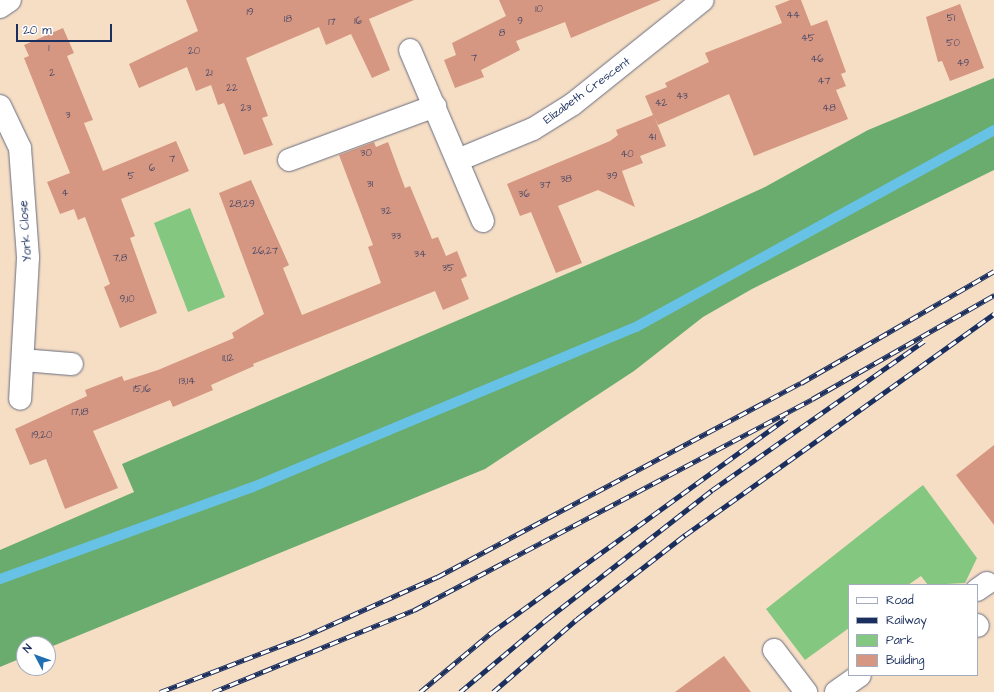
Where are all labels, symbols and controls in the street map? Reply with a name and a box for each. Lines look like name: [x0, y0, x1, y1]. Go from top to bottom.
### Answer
house number: 10: [535, 4, 543, 16]
house number: 19: [247, 7, 253, 19]
house number: 44: [786, 10, 800, 22]
house number: 51: [947, 13, 955, 25]
house number: 18: [284, 14, 292, 26]
scale bar: [18, 16, 114, 42]
house number: 16: [354, 16, 362, 28]
house number: 9: [517, 16, 523, 28]
house number: 17: [328, 17, 336, 29]
text: 20 m: [23, 22, 52, 39]
house number: 8: [499, 28, 505, 40]
house number: 45: [801, 33, 815, 45]
house number: 50: [946, 38, 960, 50]
house number: 1: [48, 43, 50, 55]
house number: 20: [188, 46, 200, 58]
house number: 7: [471, 53, 477, 65]
house number: 46: [810, 54, 824, 66]
street label: Elizabeth Crescent: [541, 55, 633, 127]
house number: 49: [957, 58, 969, 70]
house number: 2: [49, 68, 55, 80]
house number: 21: [205, 68, 213, 80]
house number: 47: [818, 76, 830, 88]
house number: 22: [226, 83, 238, 95]
house number: 43: [676, 91, 688, 103]
house number: 42: [655, 98, 667, 110]
house number: 23: [241, 103, 251, 115]
house number: 48: [822, 103, 836, 115]
house number: 3: [65, 110, 71, 122]
house number: 41: [648, 132, 656, 144]
house number: 30: [360, 148, 372, 160]
house number: 40: [620, 149, 634, 161]
house number: 7: [169, 154, 175, 166]
house number: 6: [149, 163, 155, 175]
house number: 5: [127, 171, 135, 183]
house number: 39: [607, 171, 617, 183]
house number: 38: [560, 174, 572, 186]
house number: 31: [367, 179, 373, 191]
house number: 37: [539, 180, 551, 192]
house number: 4: [62, 188, 68, 200]
house number: 36: [518, 189, 530, 201]
house number: 28,29: [229, 199, 255, 211]
street label: York Close: [17, 200, 35, 262]
house number: 32: [381, 206, 391, 218]
house number: 33: [391, 231, 401, 243]
house number: 26,27: [252, 246, 278, 258]
house number: 34: [414, 249, 426, 261]
house number: 7,8: [113, 253, 127, 265]
house number: 35: [442, 263, 454, 275]
house number: 9,10: [119, 294, 135, 306]
house number: 11,12: [222, 353, 234, 365]
house number: 13,14: [179, 376, 195, 388]
house number: 15,16: [133, 384, 151, 396]
house number: 17,18: [72, 407, 88, 419]
house number: 19,20: [32, 430, 52, 442]
legend: [848, 584, 978, 676]
text: Road: [886, 592, 914, 609]
text: Railway: [886, 612, 927, 629]
text: Park: [886, 632, 914, 649]
north arrow: [16, 636, 56, 676]
text: N: [19, 641, 35, 656]
text: Building: [886, 652, 924, 669]

